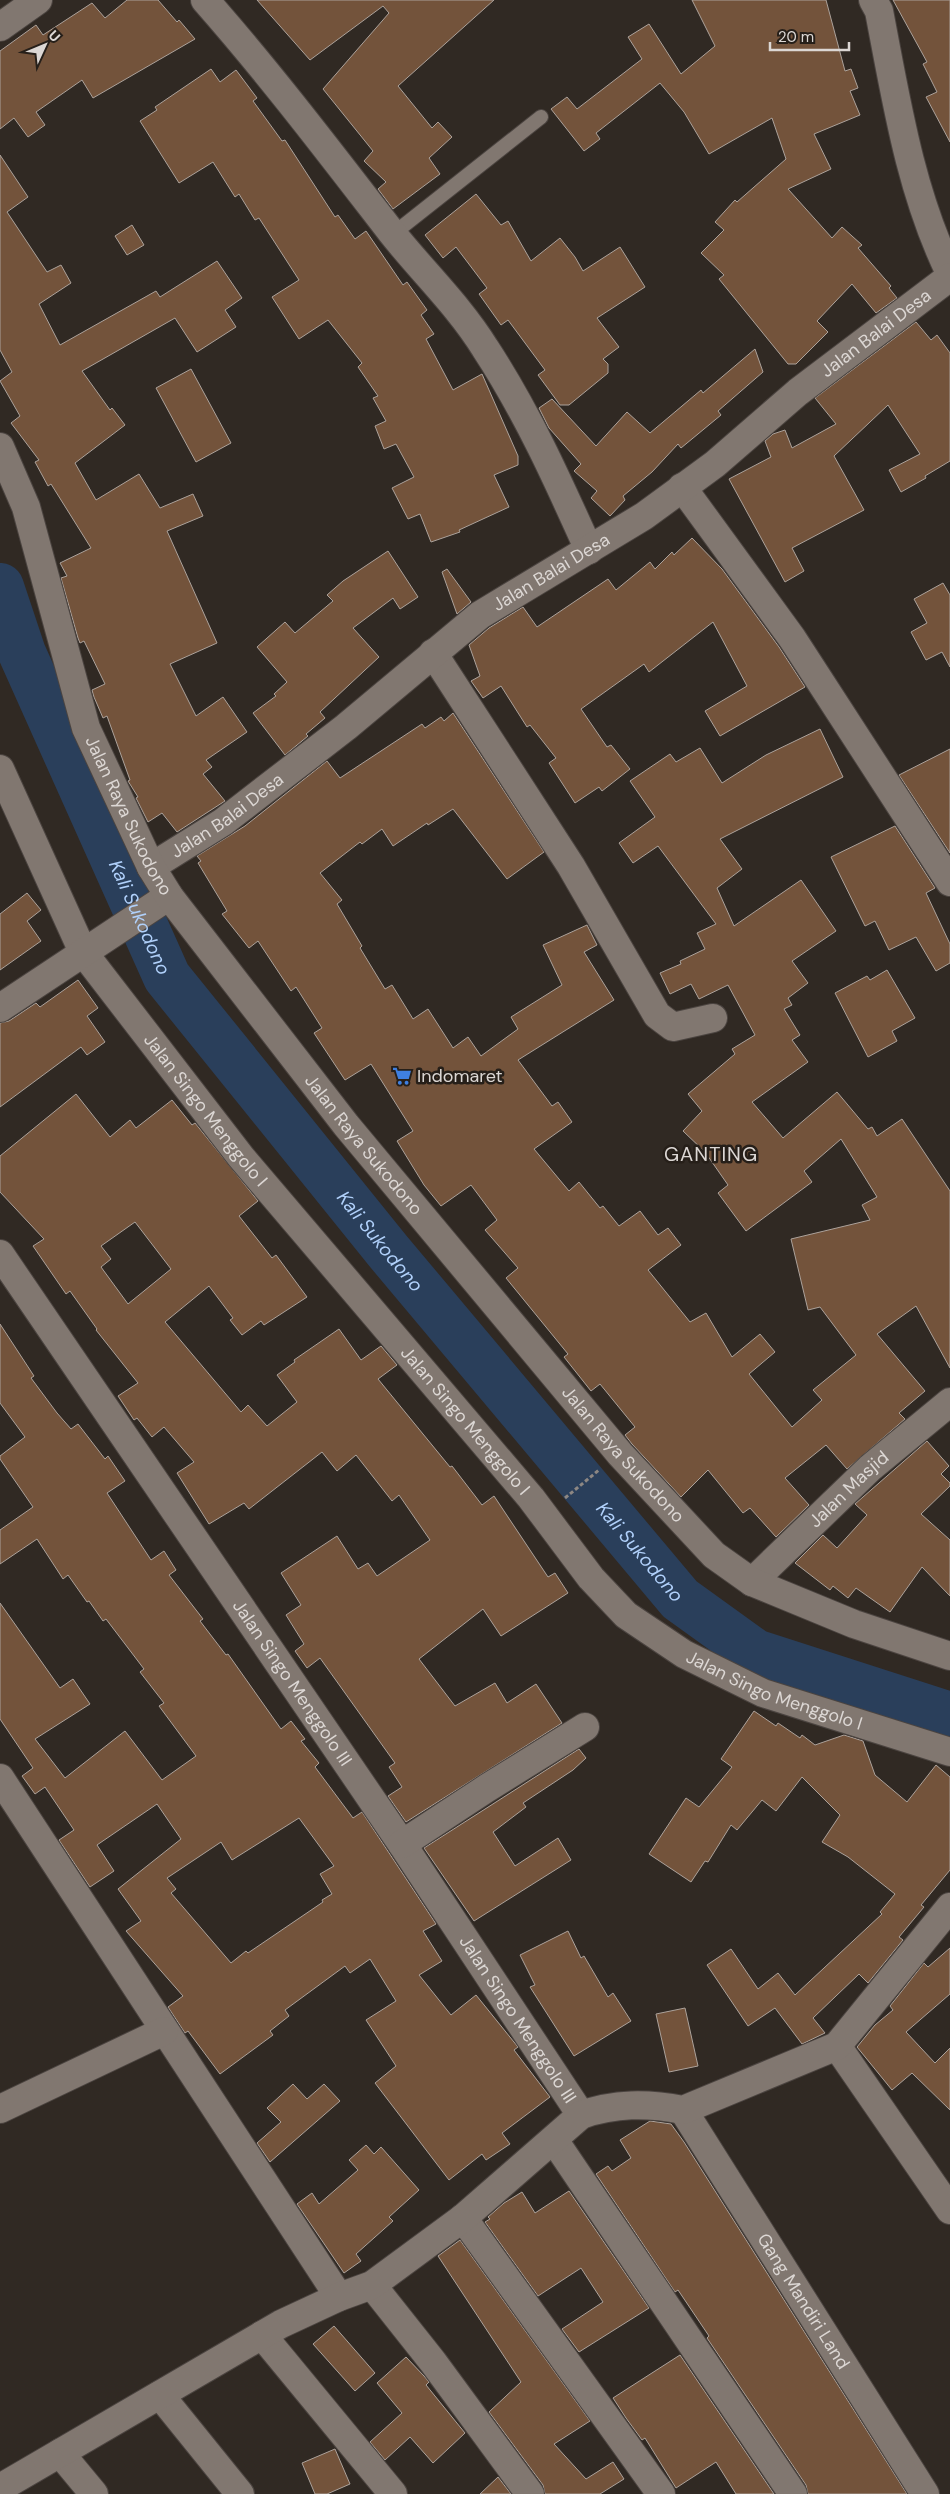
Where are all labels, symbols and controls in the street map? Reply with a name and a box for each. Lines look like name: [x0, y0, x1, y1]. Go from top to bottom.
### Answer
north arrow: [20, 20, 70, 70]
scale bar: [770, 20, 849, 52]
text: U: [45, 26, 64, 46]
text: 20 m: [778, 27, 814, 47]
street label: Jalan Balai Desa: [816, 283, 936, 383]
street label: Jalan Balai Desa: [488, 527, 614, 617]
street label: Jalan Raya Sukodono: [79, 732, 178, 900]
street label: Jalan Balai Desa: [166, 768, 289, 864]
water label: Kali Sukodono: [103, 856, 176, 979]
street label: Jalan Singo Menggolo I: [138, 1029, 273, 1192]
place label: Indomaret: [417, 1064, 503, 1088]
supermarket icon: Indomaret: [391, 1065, 413, 1087]
street label: Jalan Raya Sukodono: [299, 1070, 428, 1220]
district label: GANTING: [664, 1141, 758, 1167]
water label: Kali Sukodono: [331, 1186, 429, 1297]
street label: Jalan Singo Menggolo I: [395, 1341, 535, 1500]
street label: Jalan Raya Sukodono: [556, 1381, 690, 1528]
street label: Jalan Masjid: [803, 1446, 894, 1533]
water label: Kali Sukodono: [591, 1497, 689, 1607]
street label: Jalan Singo Menggolo III: [227, 1595, 357, 1771]
street label: Jalan Singo Menggolo I: [682, 1645, 865, 1736]
street label: Jalan Singo Menggolo III: [454, 1931, 582, 2108]
street label: Gang Mandiri Land: [752, 2229, 855, 2374]

